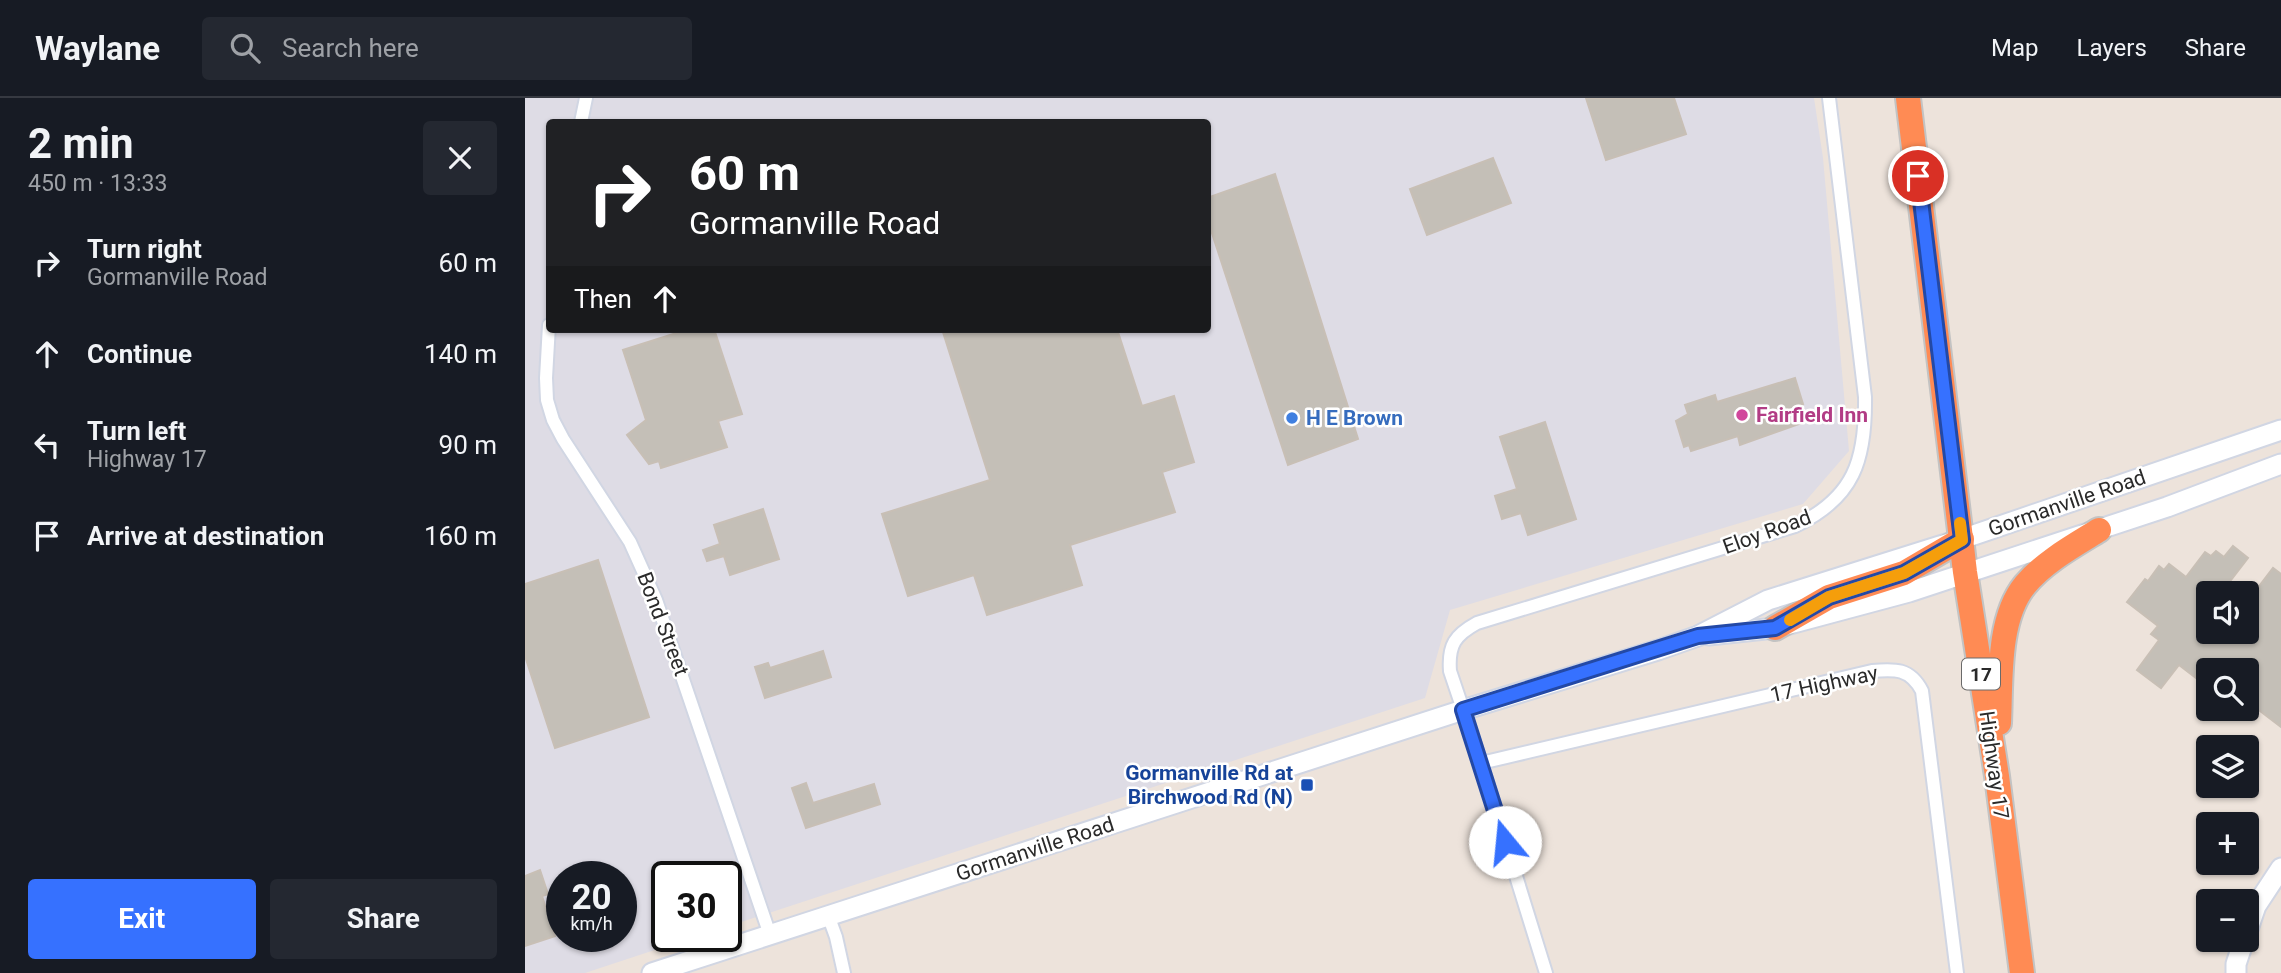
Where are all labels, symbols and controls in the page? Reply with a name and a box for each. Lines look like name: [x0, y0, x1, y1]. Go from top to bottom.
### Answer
search box: [202, 17, 692, 80]
text: Waylane: [35, 29, 160, 68]
icon: search: [226, 29, 264, 67]
text: Search here: [282, 33, 419, 63]
text: Map: [1991, 34, 2039, 62]
text: Layers: [2077, 34, 2147, 62]
text: Share: [2185, 34, 2246, 62]
text: 2 min: [28, 119, 134, 168]
button: close: [423, 121, 497, 195]
text: 60 m: [689, 145, 800, 202]
pin: [1888, 146, 1948, 206]
icon: right: [574, 147, 665, 238]
icon: arrive: [1899, 157, 1937, 195]
text: 450 m · 13:33: [28, 170, 167, 197]
text: Gormanville Road: [689, 204, 940, 242]
text: Turn right: [87, 234, 202, 264]
icon: right: [28, 244, 66, 282]
text: 60 m: [439, 248, 497, 278]
text: Gormanville Road: [87, 264, 268, 291]
icon: ahead: [646, 280, 684, 318]
text: Then: [574, 284, 632, 314]
icon: ahead: [28, 335, 66, 373]
text: Continue: [87, 339, 192, 369]
text: 140 m: [424, 339, 497, 369]
place label: Fairfield Inn: [1756, 403, 1868, 427]
place label: H E Brown: [1306, 406, 1403, 430]
marker: Fairfield Inn: [1734, 407, 1750, 423]
marker: H E Brown: [1284, 410, 1300, 426]
text: Turn left: [87, 416, 186, 446]
icon: left: [28, 426, 66, 464]
text: 90 m: [439, 430, 497, 460]
text: Highway 17: [87, 446, 207, 473]
street label: Gormanville Road: [1985, 465, 2149, 541]
street label: Eloy Road: [1720, 505, 1814, 559]
icon: arrive: [28, 517, 66, 555]
text: Arrive at destination: [87, 521, 324, 551]
text: 160 m: [424, 521, 497, 551]
street label: Bond Street: [632, 569, 694, 679]
map controls: [2196, 581, 2259, 952]
button: sound: [2196, 581, 2259, 644]
button: search: [2196, 658, 2259, 721]
road number: 17: [1962, 659, 2000, 690]
street label: 17 Highway: [1768, 661, 1880, 707]
street label: Highway 17: [1975, 709, 2013, 821]
button: layers: [2196, 735, 2259, 798]
place label: Gormanville Rd at Birchwood Rd (N): [1125, 761, 1293, 809]
marker: Gormanville Rd at Birchwood Rd (N): [1299, 777, 1315, 793]
position arrow: [1468, 805, 1542, 879]
street label: Gormanville Road: [953, 812, 1117, 886]
button: +: [2196, 812, 2259, 875]
speed limit sign: 30: [651, 861, 742, 952]
text: 20: [571, 877, 612, 918]
button: Exit: [28, 879, 256, 959]
button: Share: [270, 879, 497, 959]
button: −: [2196, 889, 2259, 952]
text: km/h: [570, 913, 613, 934]

